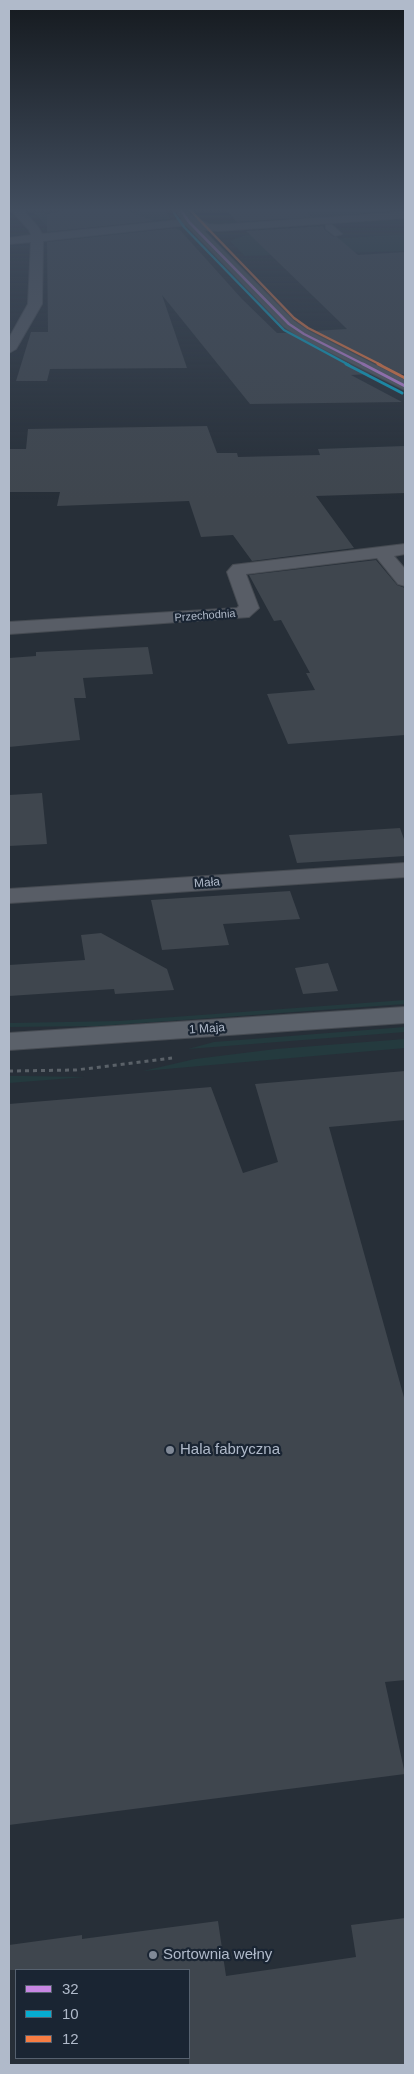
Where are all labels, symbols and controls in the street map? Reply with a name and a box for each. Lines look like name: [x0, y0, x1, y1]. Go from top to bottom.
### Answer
street label: Przechodnia: [174, 607, 236, 625]
street label: Mała: [194, 875, 220, 891]
street label: 1 Maja: [189, 1021, 225, 1037]
place label: Hala fabryczna: [180, 1441, 280, 1459]
marker: Hala fabryczna: [164, 1444, 176, 1456]
place label: Sortownia wełny: [163, 1946, 272, 1964]
marker: Sortownia wełny: [147, 1949, 159, 1961]
legend: [15, 1969, 190, 2059]
text: 32: [62, 1980, 79, 1997]
text: 10: [62, 2005, 79, 2022]
text: 12: [62, 2030, 79, 2047]

